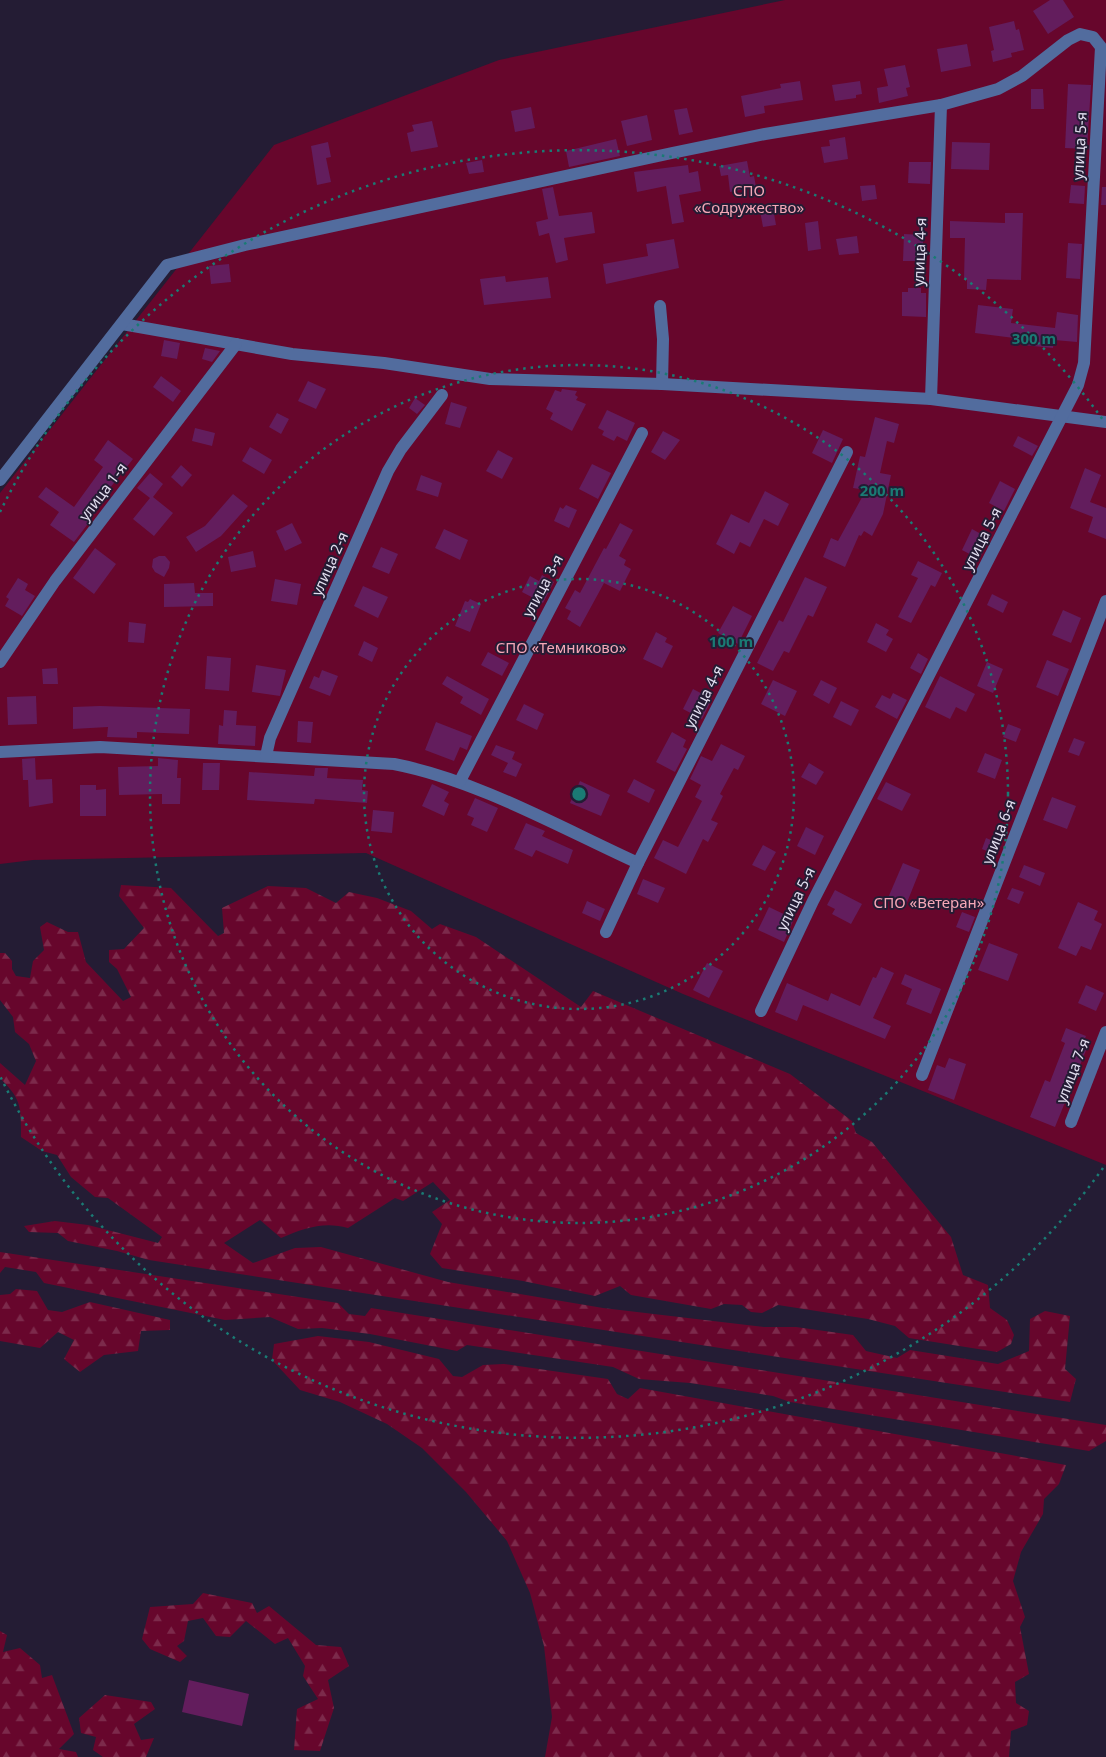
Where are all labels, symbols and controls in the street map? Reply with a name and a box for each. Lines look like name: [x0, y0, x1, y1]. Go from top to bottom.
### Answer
street label: улица 5-я: [1067, 111, 1091, 181]
park label: СПО «Содружество»: [694, 180, 804, 217]
street label: улица 4-я: [908, 217, 930, 287]
text: 300 m: [1012, 328, 1056, 348]
street label: улица 1-я: [74, 458, 131, 525]
text: 200 m: [860, 480, 904, 500]
street label: улица 5-я: [957, 503, 1006, 574]
street label: улица 2-я: [306, 528, 352, 599]
street label: улица 3-я: [517, 551, 567, 620]
text: 100 m: [709, 631, 753, 651]
park label: СПО «Темниково»: [496, 637, 627, 657]
street label: улица 4-я: [679, 661, 728, 732]
centre of rings: [570, 785, 588, 803]
street label: улица 6-я: [976, 796, 1020, 867]
street label: улица 5-я: [771, 863, 819, 934]
park label: СПО «Ветеран»: [874, 892, 985, 912]
street label: улица 7-я: [1050, 1035, 1094, 1106]

